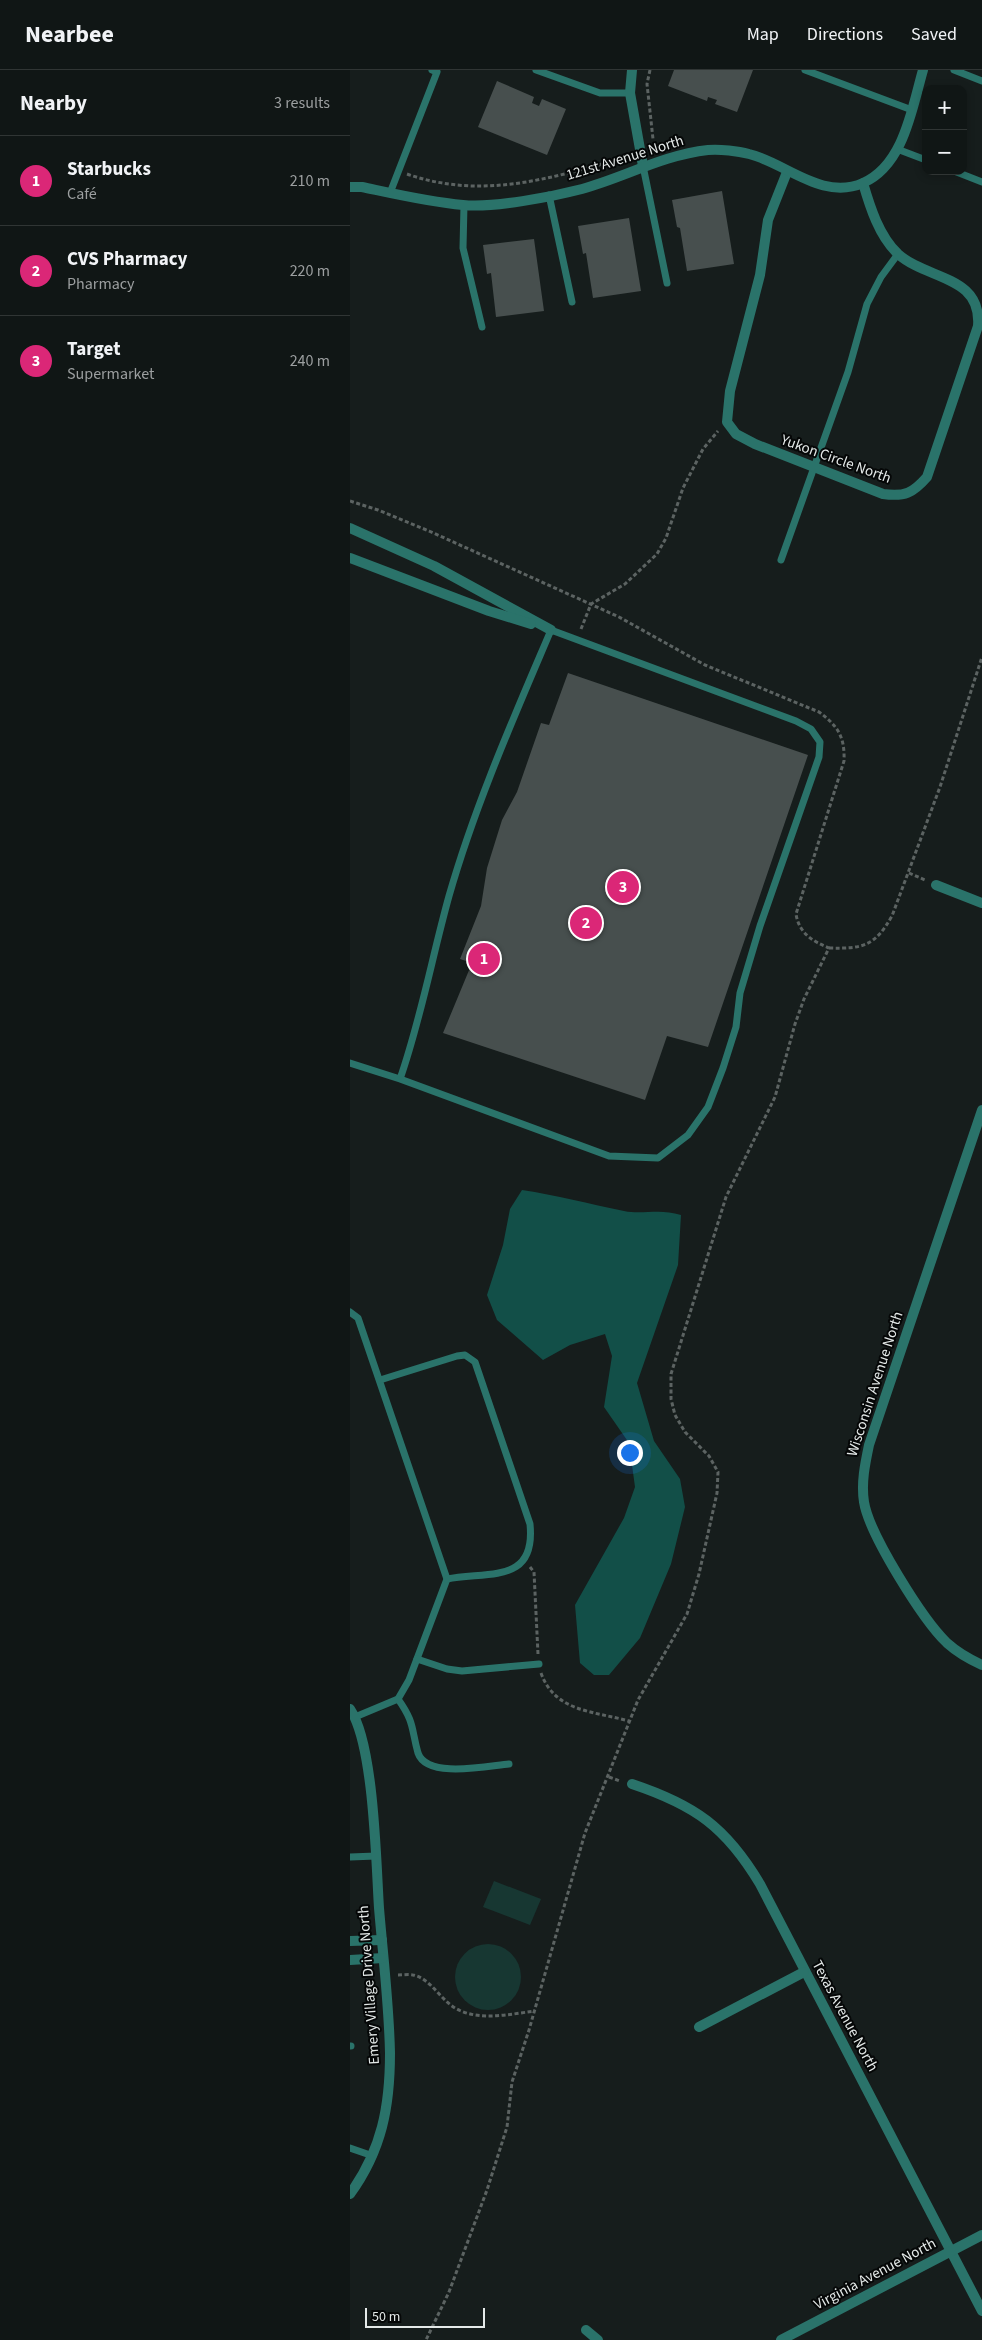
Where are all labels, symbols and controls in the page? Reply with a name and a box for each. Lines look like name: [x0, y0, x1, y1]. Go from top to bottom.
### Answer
text: Nearbee: [25, 17, 114, 52]
text: Map: [747, 22, 779, 47]
text: Directions: [807, 22, 883, 47]
text: Saved: [911, 22, 957, 47]
map controls: [922, 85, 967, 175]
button: +: [922, 85, 967, 130]
text: Nearby: [20, 88, 87, 118]
text: 3 results: [274, 92, 330, 114]
street label: 121st Avenue North: [564, 130, 686, 186]
button: −: [922, 130, 967, 175]
text: Starbucks: [67, 156, 151, 183]
text: 1: [32, 170, 40, 192]
text: 210 m: [290, 170, 330, 192]
text: Café: [67, 183, 97, 205]
text: CVS Pharmacy: [67, 246, 188, 273]
text: 2: [32, 260, 40, 282]
text: 220 m: [290, 260, 330, 282]
text: Pharmacy: [67, 273, 135, 295]
text: Target: [67, 336, 120, 363]
text: 3: [32, 350, 40, 372]
text: 240 m: [290, 350, 330, 372]
text: Supermarket: [67, 363, 154, 385]
street label: Yukon Circle North: [777, 429, 894, 489]
pin: 3: [607, 868, 639, 906]
pin: 2: [570, 904, 602, 942]
pin: 1: [468, 940, 500, 978]
street label: Wisconsin Avenue North: [842, 1309, 908, 1459]
your location: [617, 1440, 643, 1466]
street label: Emery Village Drive North: [353, 1905, 385, 2065]
street label: Texas Avenue North: [807, 1957, 883, 2075]
street label: Virginia Avenue North: [810, 2233, 940, 2315]
scale bar: [365, 2305, 485, 2328]
text: 50 m: [372, 2307, 400, 2327]

